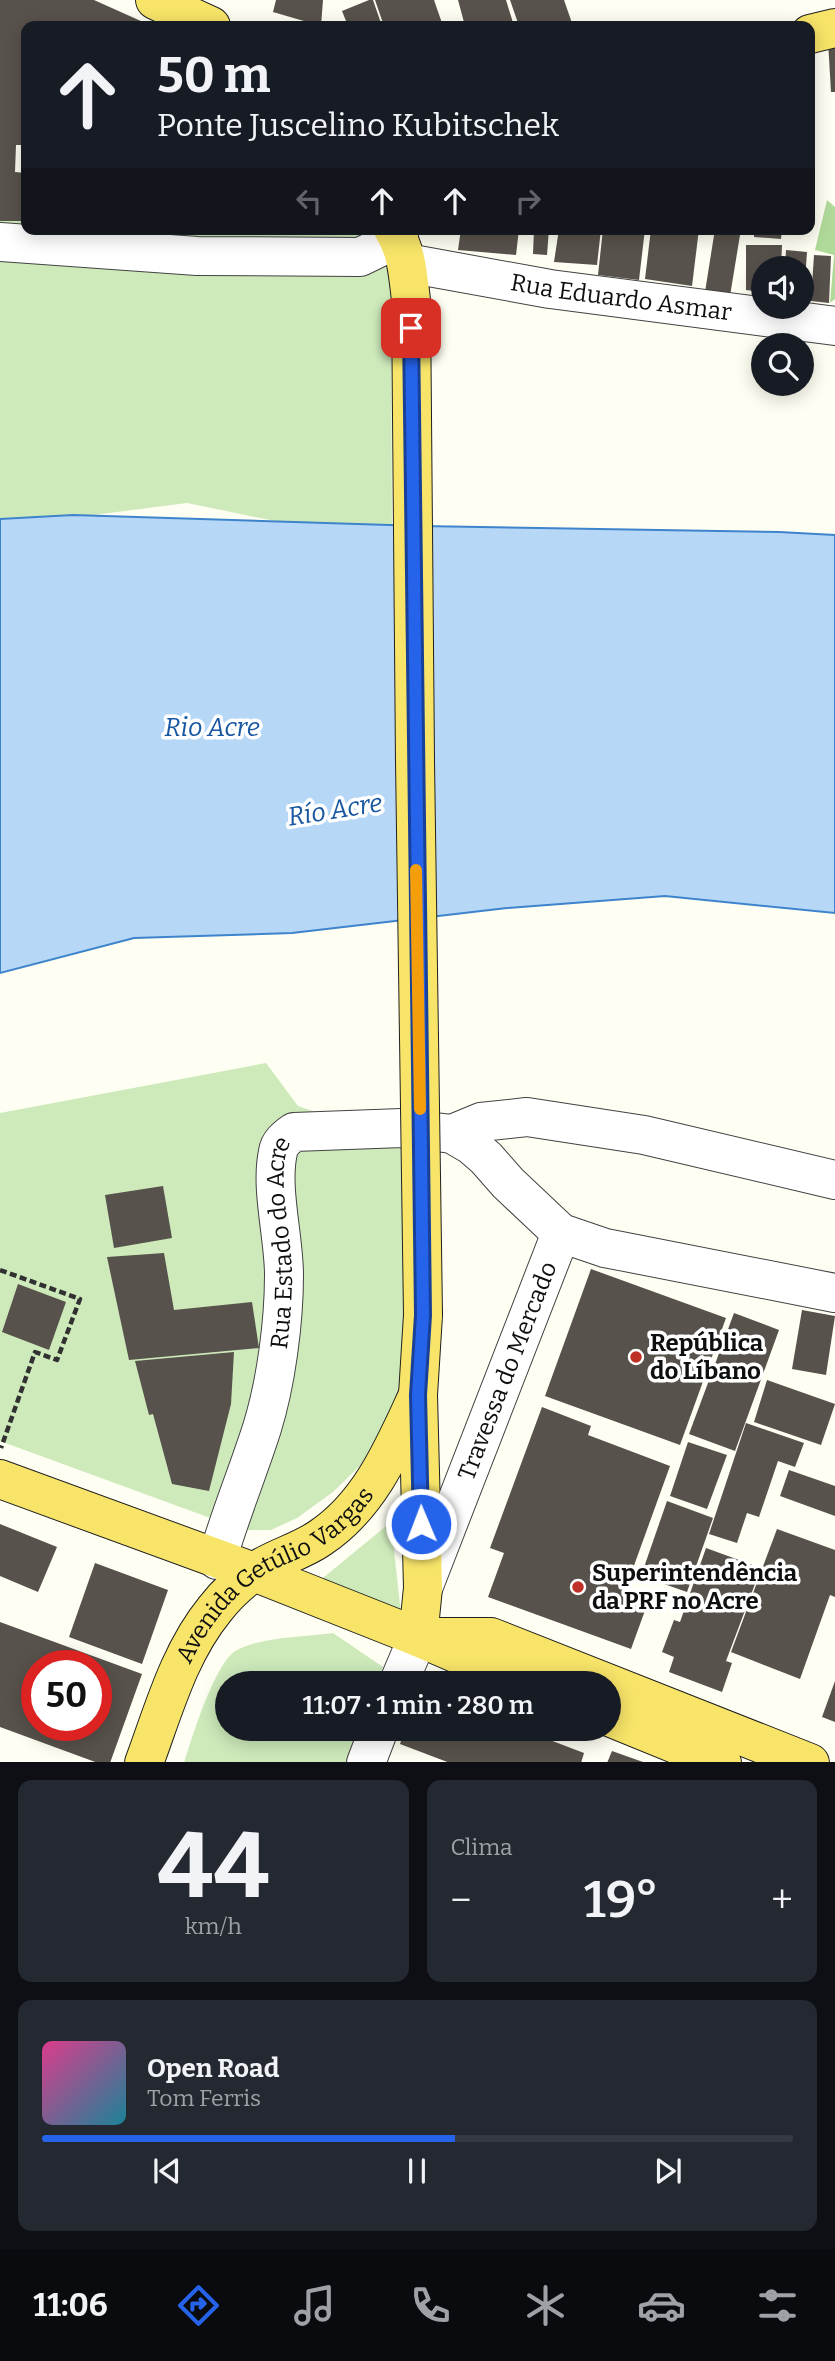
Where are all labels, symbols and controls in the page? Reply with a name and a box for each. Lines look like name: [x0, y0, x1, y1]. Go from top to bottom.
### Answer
text: 50 m: [157, 46, 270, 105]
icon: ahead: [42, 49, 133, 140]
text: Ponte Juscelino Kubitschek: [157, 106, 559, 144]
icon: left: [290, 182, 328, 220]
icon: ahead: [363, 182, 401, 220]
icon: ahead: [436, 182, 474, 220]
icon: right: [509, 182, 547, 220]
map controls: [751, 256, 814, 396]
button: sound: [751, 256, 814, 319]
street label: Rua Eduardo Asmar: [508, 268, 734, 326]
pin: [381, 298, 441, 358]
icon: arrive: [392, 309, 430, 347]
button: search: [751, 333, 814, 396]
water label: Rio Acre: [164, 712, 260, 743]
water label: Río Acre: [285, 787, 385, 833]
street label: Rua Estado do Acre: [261, 1130, 298, 1351]
street label: Travessa do Mercado: [452, 1258, 563, 1484]
place label: República do Líbano: [650, 1329, 764, 1385]
marker: República do Líbano: [628, 1349, 644, 1365]
street label: Avenida Getúlio Vargas: [170, 1482, 379, 1667]
position arrow: [384, 1487, 458, 1561]
place label: Superintendência da PRF no Acre: [592, 1559, 798, 1615]
marker: Superintendência da PRF no Acre: [570, 1579, 586, 1595]
speed limit sign: 50: [21, 1650, 112, 1741]
text: 11:07 · 1 min · 280 m: [302, 1690, 534, 1721]
text: 44: [157, 1812, 269, 1921]
text: Clima: [451, 1833, 513, 1861]
text: 19°: [584, 1868, 659, 1931]
text: −: [451, 1877, 471, 1923]
text: +: [771, 1877, 793, 1923]
text: km/h: [185, 1912, 242, 1940]
text: Open Road: [147, 2053, 279, 2084]
text: Tom Ferris: [147, 2084, 261, 2112]
icon: previous: [148, 2152, 186, 2190]
icon: pause: [398, 2152, 436, 2190]
icon: next: [649, 2152, 687, 2190]
icon: directions: [174, 2281, 223, 2330]
icon: music: [290, 2281, 339, 2330]
icon: phone: [406, 2281, 455, 2330]
icon: climate: [521, 2281, 570, 2330]
icon: car: [637, 2281, 686, 2330]
icon: filters: [753, 2281, 802, 2330]
text: 11:06: [33, 2286, 108, 2324]

